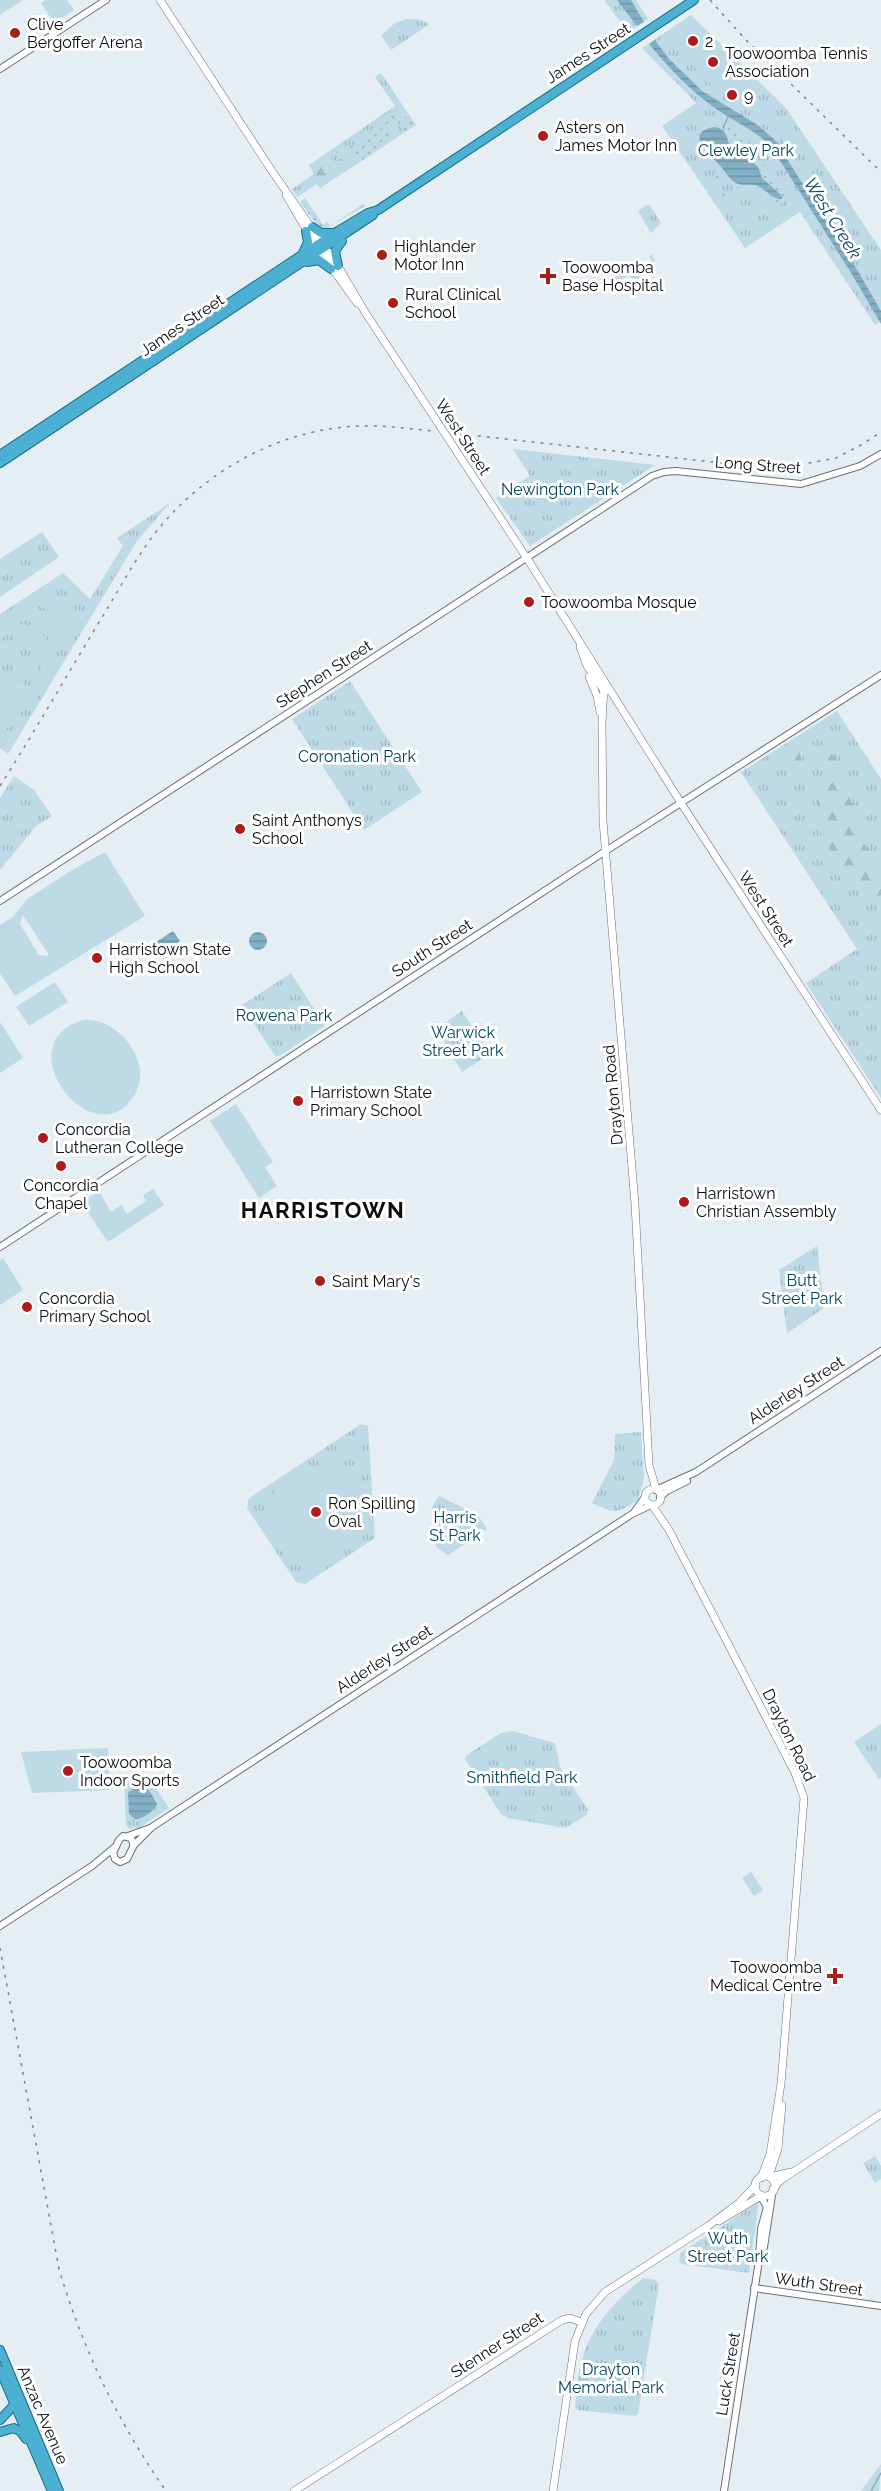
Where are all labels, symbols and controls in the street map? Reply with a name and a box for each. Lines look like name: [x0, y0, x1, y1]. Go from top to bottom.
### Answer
place label: Clive Bergoffer Arena: [27, 15, 143, 52]
street label: James Street: [542, 18, 634, 87]
marker: Clive Bergoffer Arena: [8, 26, 22, 40]
place label: 2: [705, 32, 713, 51]
marker: 2: [686, 34, 700, 48]
place label: Toowoomba Tennis Association: [725, 44, 868, 81]
marker: Toowoomba Tennis Association: [706, 55, 720, 69]
place label: 9: [744, 86, 753, 105]
marker: 9: [725, 88, 739, 102]
place label: Asters on James Motor Inn: [555, 118, 677, 155]
marker: Asters on James Motor Inn: [536, 129, 550, 143]
park label: Clewley Park: [698, 141, 795, 160]
water label: West Creek: [800, 173, 866, 263]
place label: Highlander Motor Inn: [394, 237, 476, 274]
marker: Highlander Motor Inn: [375, 248, 389, 262]
place label: Toowoomba Base Hospital: [562, 258, 664, 295]
marker: Toowoomba Base Hospital: [539, 267, 557, 285]
place label: Rural Clinical School: [405, 285, 501, 322]
street label: James Street: [137, 290, 228, 360]
marker: Rural Clinical School: [386, 296, 400, 310]
street label: West Street: [431, 396, 495, 479]
street label: Long Street: [714, 453, 802, 478]
park label: Newington Park: [501, 480, 619, 499]
place label: Toowoomba Mosque: [541, 593, 697, 612]
marker: Toowoomba Mosque: [522, 595, 536, 609]
street label: Stephen Street: [272, 636, 376, 712]
park label: Coronation Park: [298, 747, 416, 766]
place label: Saint Anthonys School: [252, 811, 362, 848]
marker: Saint Anthonys School: [233, 822, 247, 836]
street label: West Street: [734, 868, 798, 951]
street label: South Street: [388, 915, 476, 981]
place label: Harristown State High School: [109, 940, 231, 977]
marker: Harristown State High School: [90, 951, 104, 965]
park label: Rowena Park: [236, 1006, 333, 1025]
park label: Warwick Street Park: [422, 1023, 504, 1060]
street label: Drayton Road: [599, 1044, 627, 1146]
place label: Harristown State Primary School: [310, 1083, 432, 1120]
marker: Harristown State Primary School: [291, 1094, 305, 1108]
place label: Concordia Lutheran College: [55, 1120, 183, 1157]
marker: Concordia Lutheran College: [36, 1131, 50, 1145]
marker: Concordia Chapel: [54, 1159, 68, 1173]
place label: Concordia Chapel: [23, 1176, 99, 1213]
place label: Harristown Christian Assembly: [696, 1184, 837, 1221]
marker: Harristown Christian Assembly: [677, 1195, 691, 1209]
district label: HARRISTOWN: [241, 1197, 405, 1223]
park label: Butt Street Park: [761, 1271, 843, 1308]
place label: Saint Mary's: [332, 1272, 421, 1291]
marker: Saint Mary's: [313, 1274, 327, 1288]
place label: Concordia Primary School: [39, 1289, 151, 1326]
marker: Concordia Primary School: [20, 1300, 34, 1314]
street label: Alderley Street: [745, 1352, 848, 1428]
place label: Ron Spilling Oval: [328, 1494, 416, 1531]
marker: Ron Spilling Oval: [309, 1505, 323, 1519]
park label: Harris St Park: [429, 1508, 481, 1545]
street label: Alderley Street: [333, 1621, 436, 1697]
street label: Drayton Road: [758, 1686, 820, 1784]
place label: Toowoomba Indoor Sports: [80, 1753, 180, 1790]
marker: Toowoomba Indoor Sports: [61, 1764, 75, 1778]
park label: Smithfield Park: [466, 1768, 578, 1787]
place label: Toowoomba Medical Centre: [710, 1958, 822, 1995]
marker: Toowoomba Medical Centre: [826, 1967, 844, 1985]
park label: Wuth Street Park: [687, 2229, 769, 2266]
street label: Wuth Street: [774, 2268, 865, 2300]
street label: Stenner Street: [447, 2308, 547, 2382]
street label: Luck Street: [712, 2330, 744, 2417]
park label: Drayton Memorial Park: [558, 2360, 664, 2397]
street label: Anzac Avenue: [14, 2363, 72, 2467]

